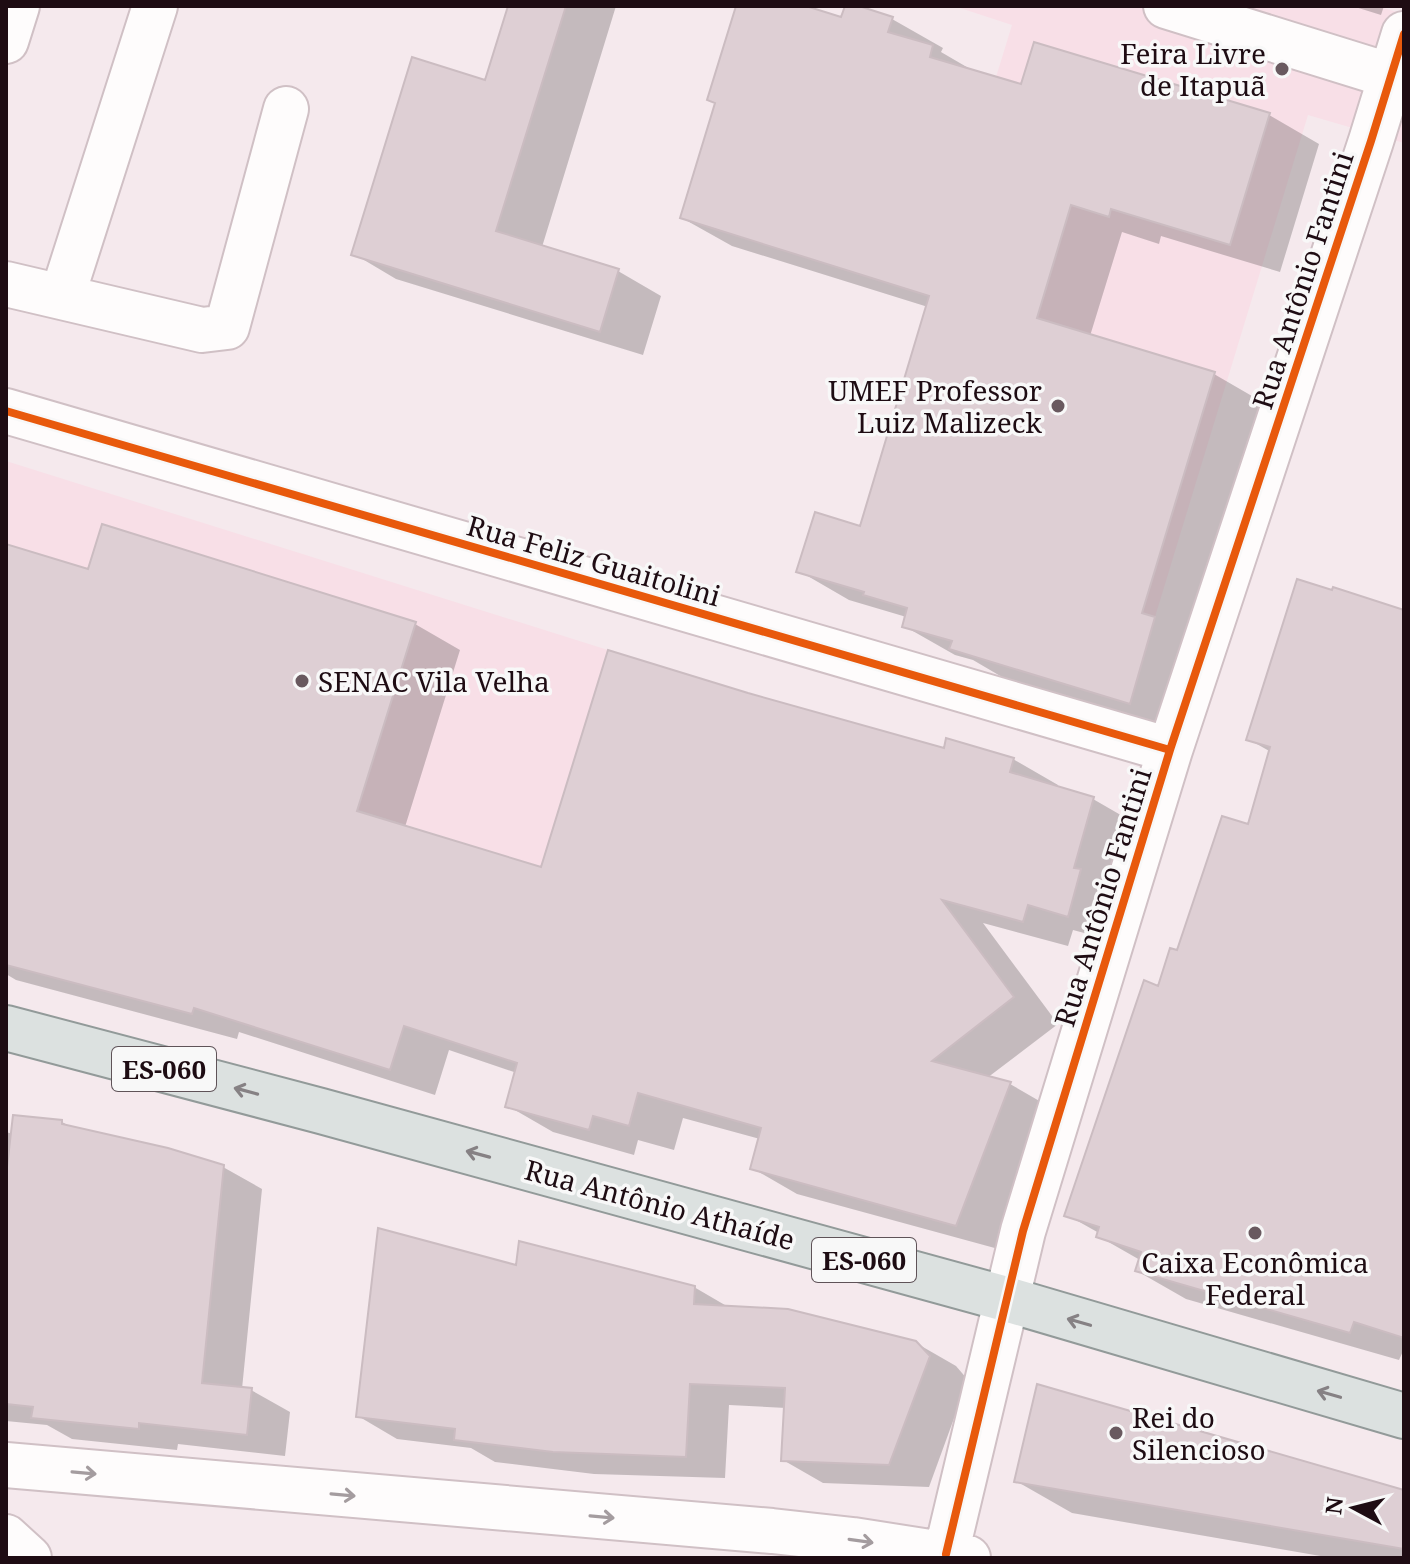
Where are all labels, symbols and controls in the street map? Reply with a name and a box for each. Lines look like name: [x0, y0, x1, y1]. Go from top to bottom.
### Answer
place label: Feira Livre de Itapuã: [1120, 34, 1266, 104]
marker: Feira Livre de Itapuã: [1273, 60, 1291, 78]
street label: Rua Antônio Fantini: [1242, 146, 1362, 414]
place label: UMEF Professor Luiz Malizeck: [828, 371, 1043, 441]
marker: UMEF Professor Luiz Malizeck: [1049, 397, 1067, 415]
street label: Rua Feliz Guaitolini: [463, 506, 725, 614]
place label: SENAC Vila Velha: [318, 662, 550, 700]
marker: SENAC Vila Velha: [293, 672, 311, 690]
street label: Rua Antônio Fantini: [1045, 763, 1159, 1031]
road number: ES-060: [112, 1047, 216, 1091]
one-way arrow: [233, 1082, 259, 1097]
one-way arrow: [466, 1146, 492, 1161]
street label: Rua Antônio Athaíde: [521, 1150, 799, 1258]
marker: Caixa Econômica Federal: [1246, 1224, 1264, 1242]
road number: ES-060: [812, 1238, 916, 1282]
place label: Caixa Econômica Federal: [1141, 1243, 1369, 1313]
one-way arrow: [1067, 1314, 1093, 1329]
one-way arrow: [1317, 1386, 1343, 1401]
place label: Rei do Silencioso: [1132, 1398, 1266, 1468]
marker: Rei do Silencioso: [1107, 1424, 1125, 1442]
one-way arrow: [70, 1466, 97, 1481]
north arrow: [1314, 1468, 1394, 1548]
one-way arrow: [329, 1487, 356, 1502]
text: N: [1317, 1495, 1349, 1516]
one-way arrow: [588, 1509, 615, 1524]
one-way arrow: [847, 1534, 873, 1549]

